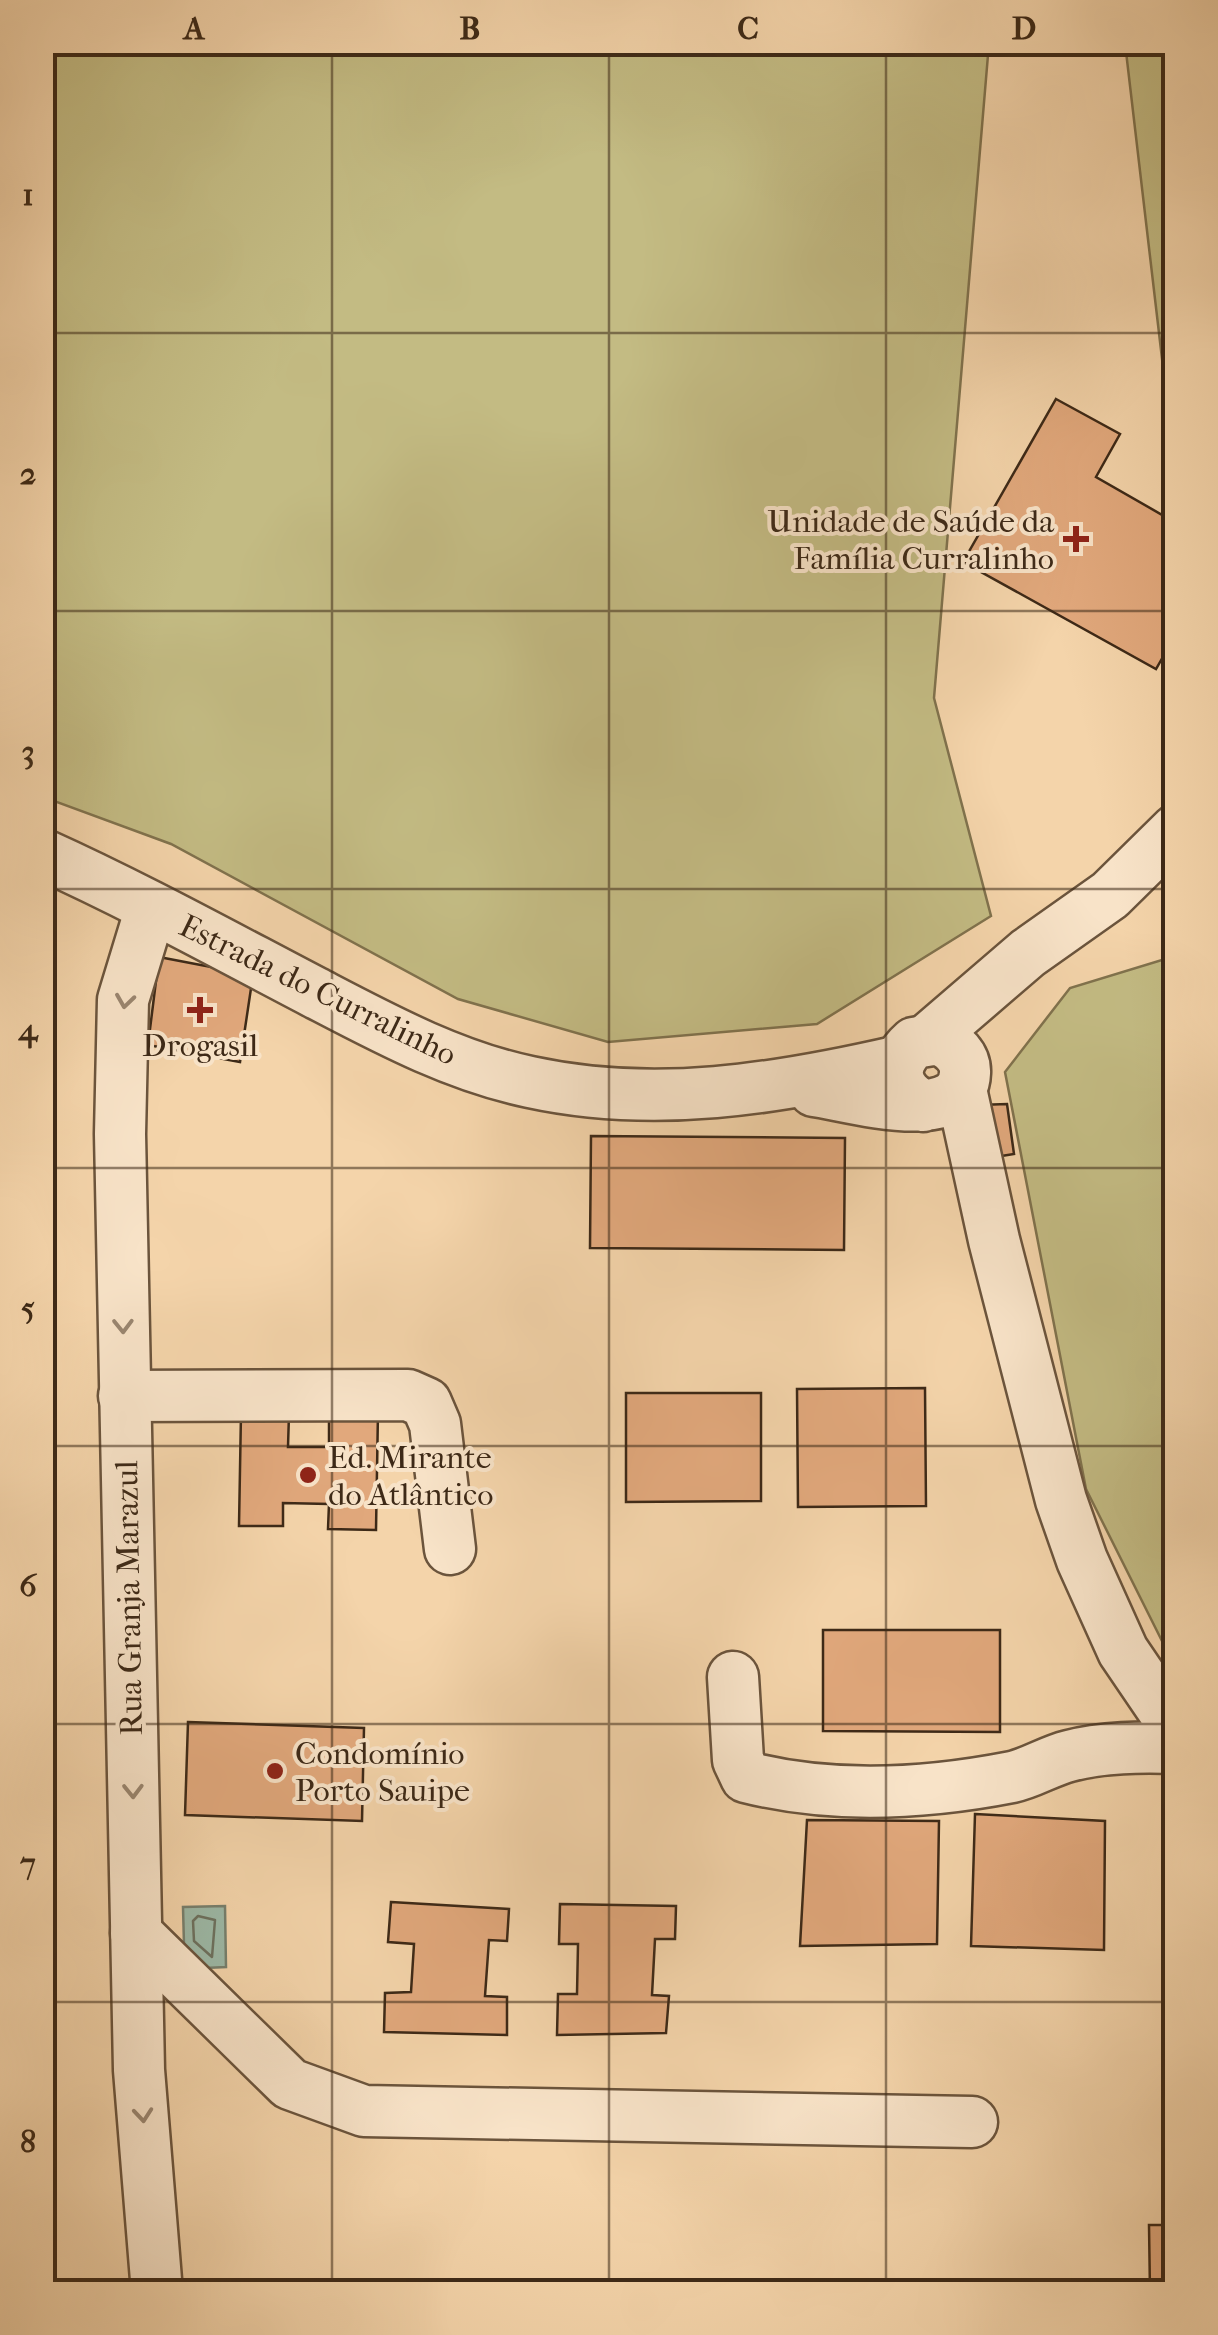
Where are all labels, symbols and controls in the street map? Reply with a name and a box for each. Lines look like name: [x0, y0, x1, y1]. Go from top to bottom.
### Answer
text: A: [182, 10, 206, 47]
text: B: [460, 10, 480, 47]
text: C: [737, 10, 759, 47]
text: D: [1012, 10, 1036, 47]
text: 1: [22, 176, 34, 213]
text: 2: [20, 455, 36, 492]
place label: Unidade de Saúde da Família Curralinho: [767, 503, 1055, 577]
marker: Unidade de Saúde da Família Curralinho: [1063, 526, 1089, 552]
text: 3: [21, 733, 35, 770]
street label: Estrada do Curralinho: [174, 907, 462, 1073]
one-way arrow: [115, 993, 136, 1009]
marker: Drogasil: [189, 999, 211, 1021]
text: 4: [18, 1011, 40, 1049]
place label: Drogasil: [142, 1027, 258, 1064]
text: 5: [21, 1289, 35, 1326]
one-way arrow: [112, 1318, 134, 1334]
place label: Ed. Mirante do Atlântico: [328, 1439, 493, 1513]
street label: Rua Granja Marazul: [108, 1460, 150, 1736]
marker: Ed. Mirante do Atlântico: [297, 1464, 319, 1486]
text: 6: [19, 1567, 37, 1604]
place label: Condomínio Porto Sauipe: [295, 1735, 470, 1809]
marker: Condomínio Porto Sauipe: [264, 1760, 286, 1782]
one-way arrow: [122, 1783, 143, 1799]
text: 7: [19, 1845, 36, 1882]
one-way arrow: [131, 2108, 153, 2124]
text: 8: [20, 2123, 36, 2160]

